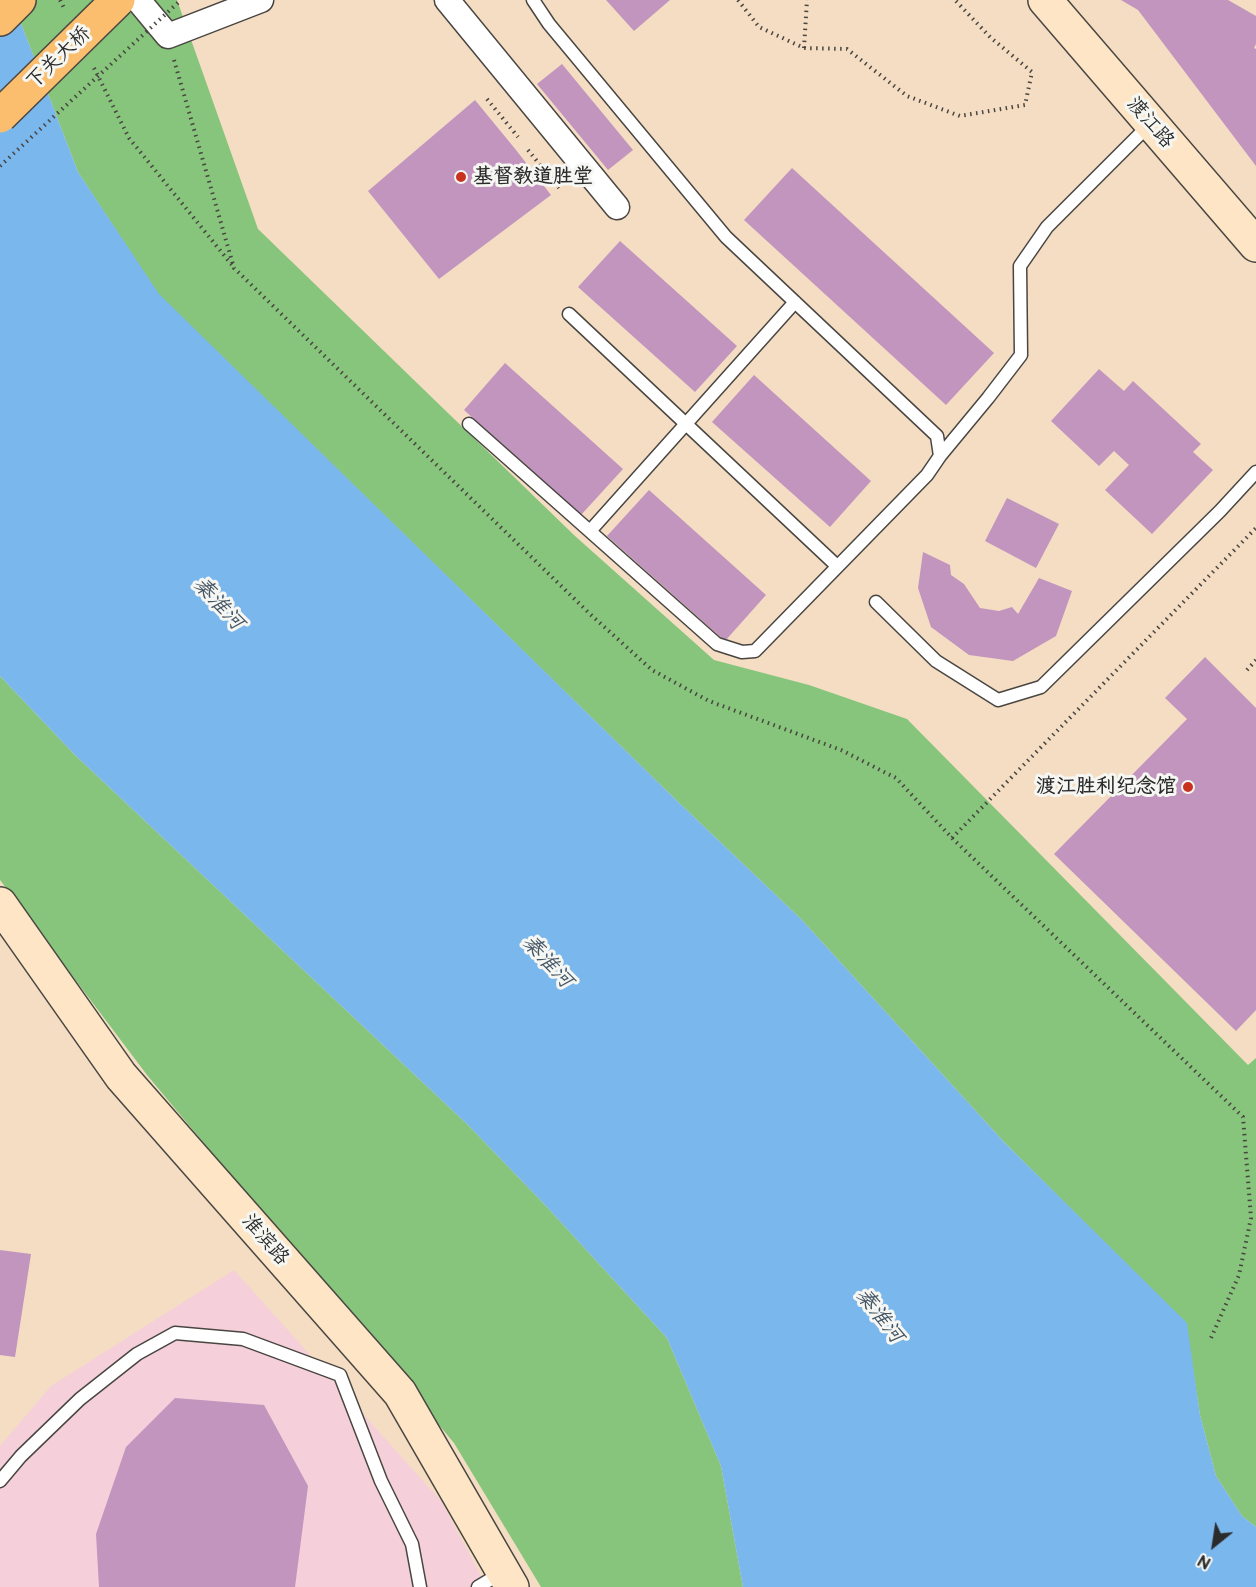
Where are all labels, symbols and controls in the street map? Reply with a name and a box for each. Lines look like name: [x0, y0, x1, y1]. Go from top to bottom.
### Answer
street label: 下关大桥: [22, 22, 96, 94]
street label: 渡江路: [1121, 92, 1179, 154]
place label: 基督教道胜堂: [473, 165, 593, 189]
marker: 基督教道胜堂: [454, 170, 468, 184]
water label: 秦淮河: [187, 572, 249, 636]
place label: 渡江胜利纪念馆: [1036, 775, 1176, 799]
marker: 渡江胜利纪念馆: [1181, 780, 1195, 794]
water label: 秦淮河: [516, 930, 578, 994]
street label: 淮滨路: [236, 1209, 294, 1271]
water label: 秦淮河: [850, 1283, 908, 1349]
north arrow: [1184, 1515, 1244, 1575]
text: N: [1195, 1550, 1215, 1572]

